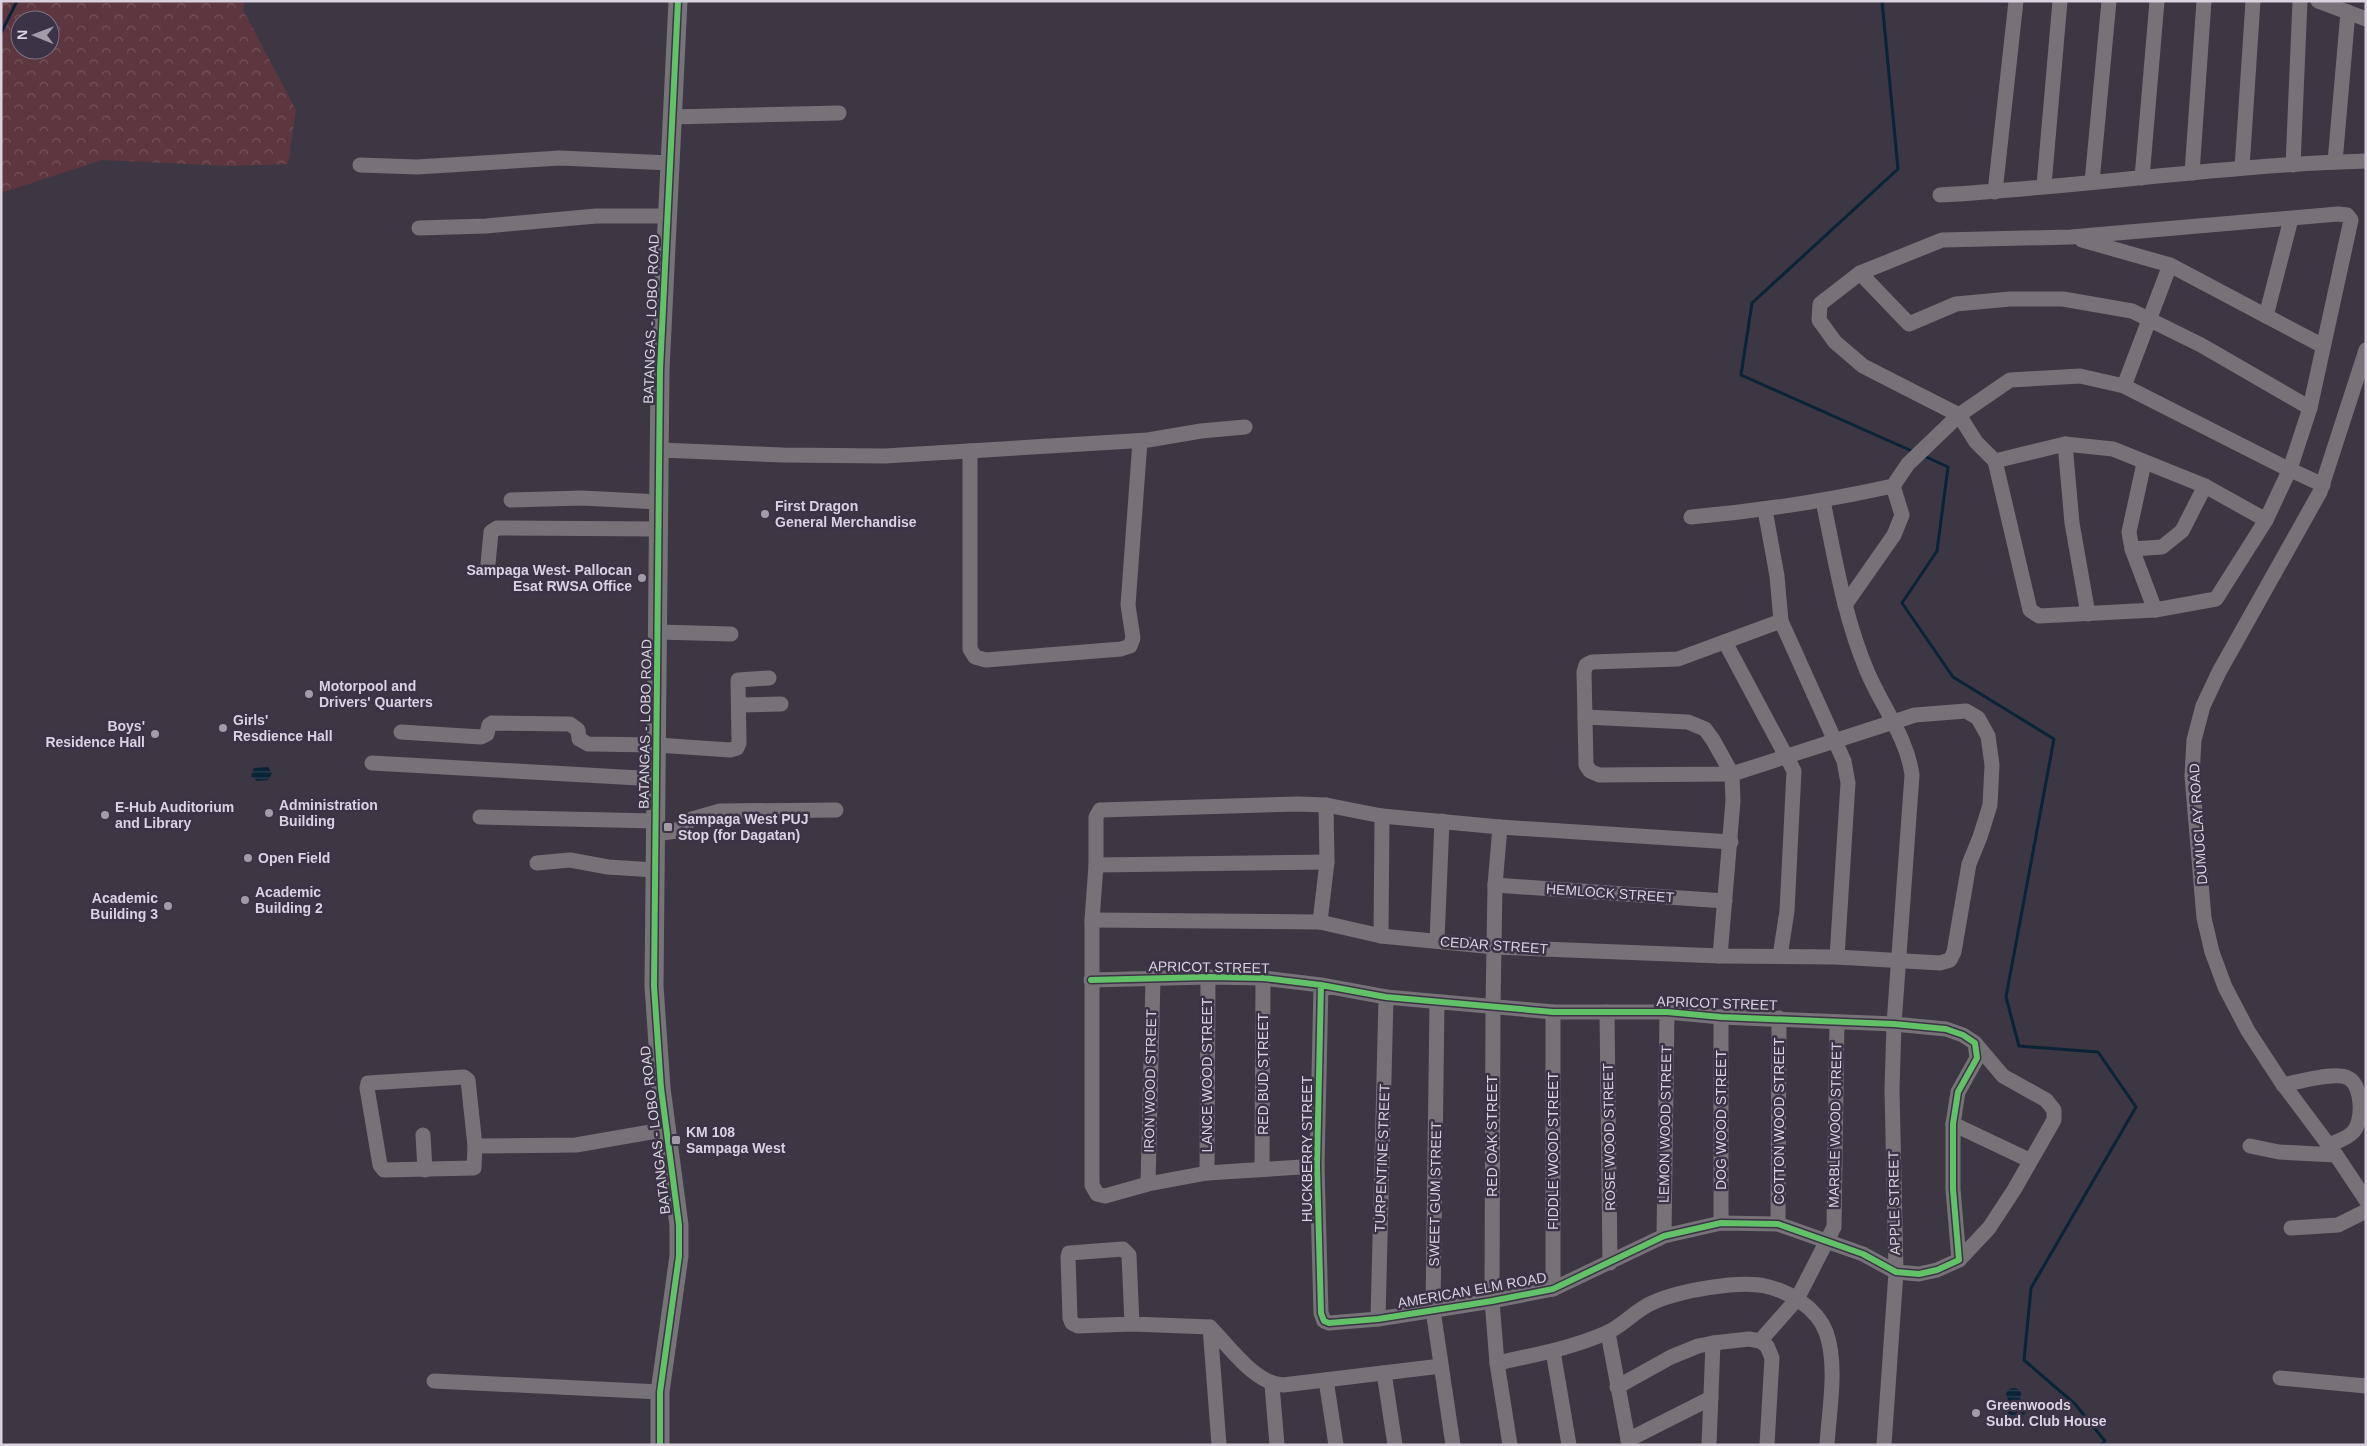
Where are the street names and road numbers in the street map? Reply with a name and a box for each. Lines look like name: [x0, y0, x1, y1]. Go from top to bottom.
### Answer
street label: BATANGAS - LOBO ROAD: [640, 234, 662, 404]
street label: BATANGAS - LOBO ROAD: [636, 639, 654, 809]
street label: DUMUCLAY ROAD: [2186, 763, 2210, 885]
street label: HEMLOCK STREET: [1545, 881, 1675, 905]
street label: CEDAR STREET: [1440, 933, 1549, 957]
street label: APRICOT STREET: [1148, 958, 1270, 976]
street label: APRICOT STREET: [1656, 993, 1778, 1013]
street label: LANCE WOOD STREET: [1199, 997, 1215, 1152]
street label: IRON WOOD STREET: [1141, 1009, 1159, 1153]
street label: RED BUD STREET: [1255, 1012, 1271, 1135]
street label: COTTON WOOD STREET: [1771, 1037, 1787, 1204]
street label: MARBLE WOOD STREET: [1826, 1042, 1844, 1208]
street label: LEMON WOOD STREET: [1656, 1044, 1674, 1203]
street label: BATANGAS - LOBO ROAD: [637, 1045, 673, 1215]
street label: DOG WOOD STREET: [1713, 1050, 1729, 1190]
street label: ROSE WOOD STREET: [1600, 1063, 1618, 1211]
street label: FIDDLE WOOD STREET: [1545, 1072, 1561, 1230]
street label: RED OAK STREET: [1484, 1074, 1500, 1197]
street label: HUCKBERRY STREET: [1299, 1075, 1315, 1222]
street label: TURPENTINE STREET: [1371, 1083, 1393, 1233]
street label: SWEET GUM STREET: [1426, 1121, 1444, 1267]
street label: APPLE STREET: [1885, 1150, 1903, 1255]
street label: AMERICAN ELM ROAD: [1396, 1269, 1548, 1311]

